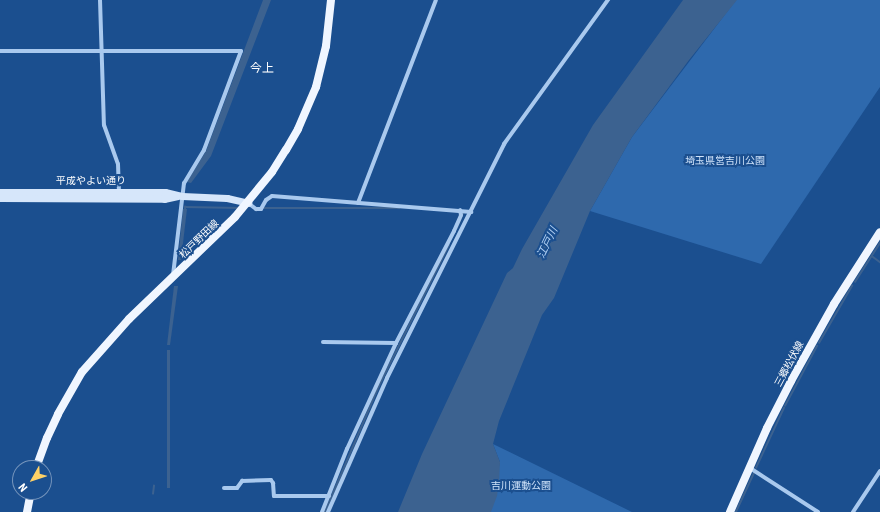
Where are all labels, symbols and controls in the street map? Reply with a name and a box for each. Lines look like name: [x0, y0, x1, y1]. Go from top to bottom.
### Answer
district label: 今上: [250, 62, 274, 76]
park label: 埼玉県営吉川公園: [685, 155, 765, 167]
street label: 平成やよい通り: [56, 175, 126, 187]
street label: 松戸野田線: [177, 217, 221, 261]
water label: 江戸川: [535, 225, 561, 261]
street label: 三郷松伏線: [772, 339, 806, 389]
north arrow: [12, 460, 52, 500]
park label: 吉川運動公園: [491, 480, 551, 492]
text: N: [16, 481, 30, 494]

